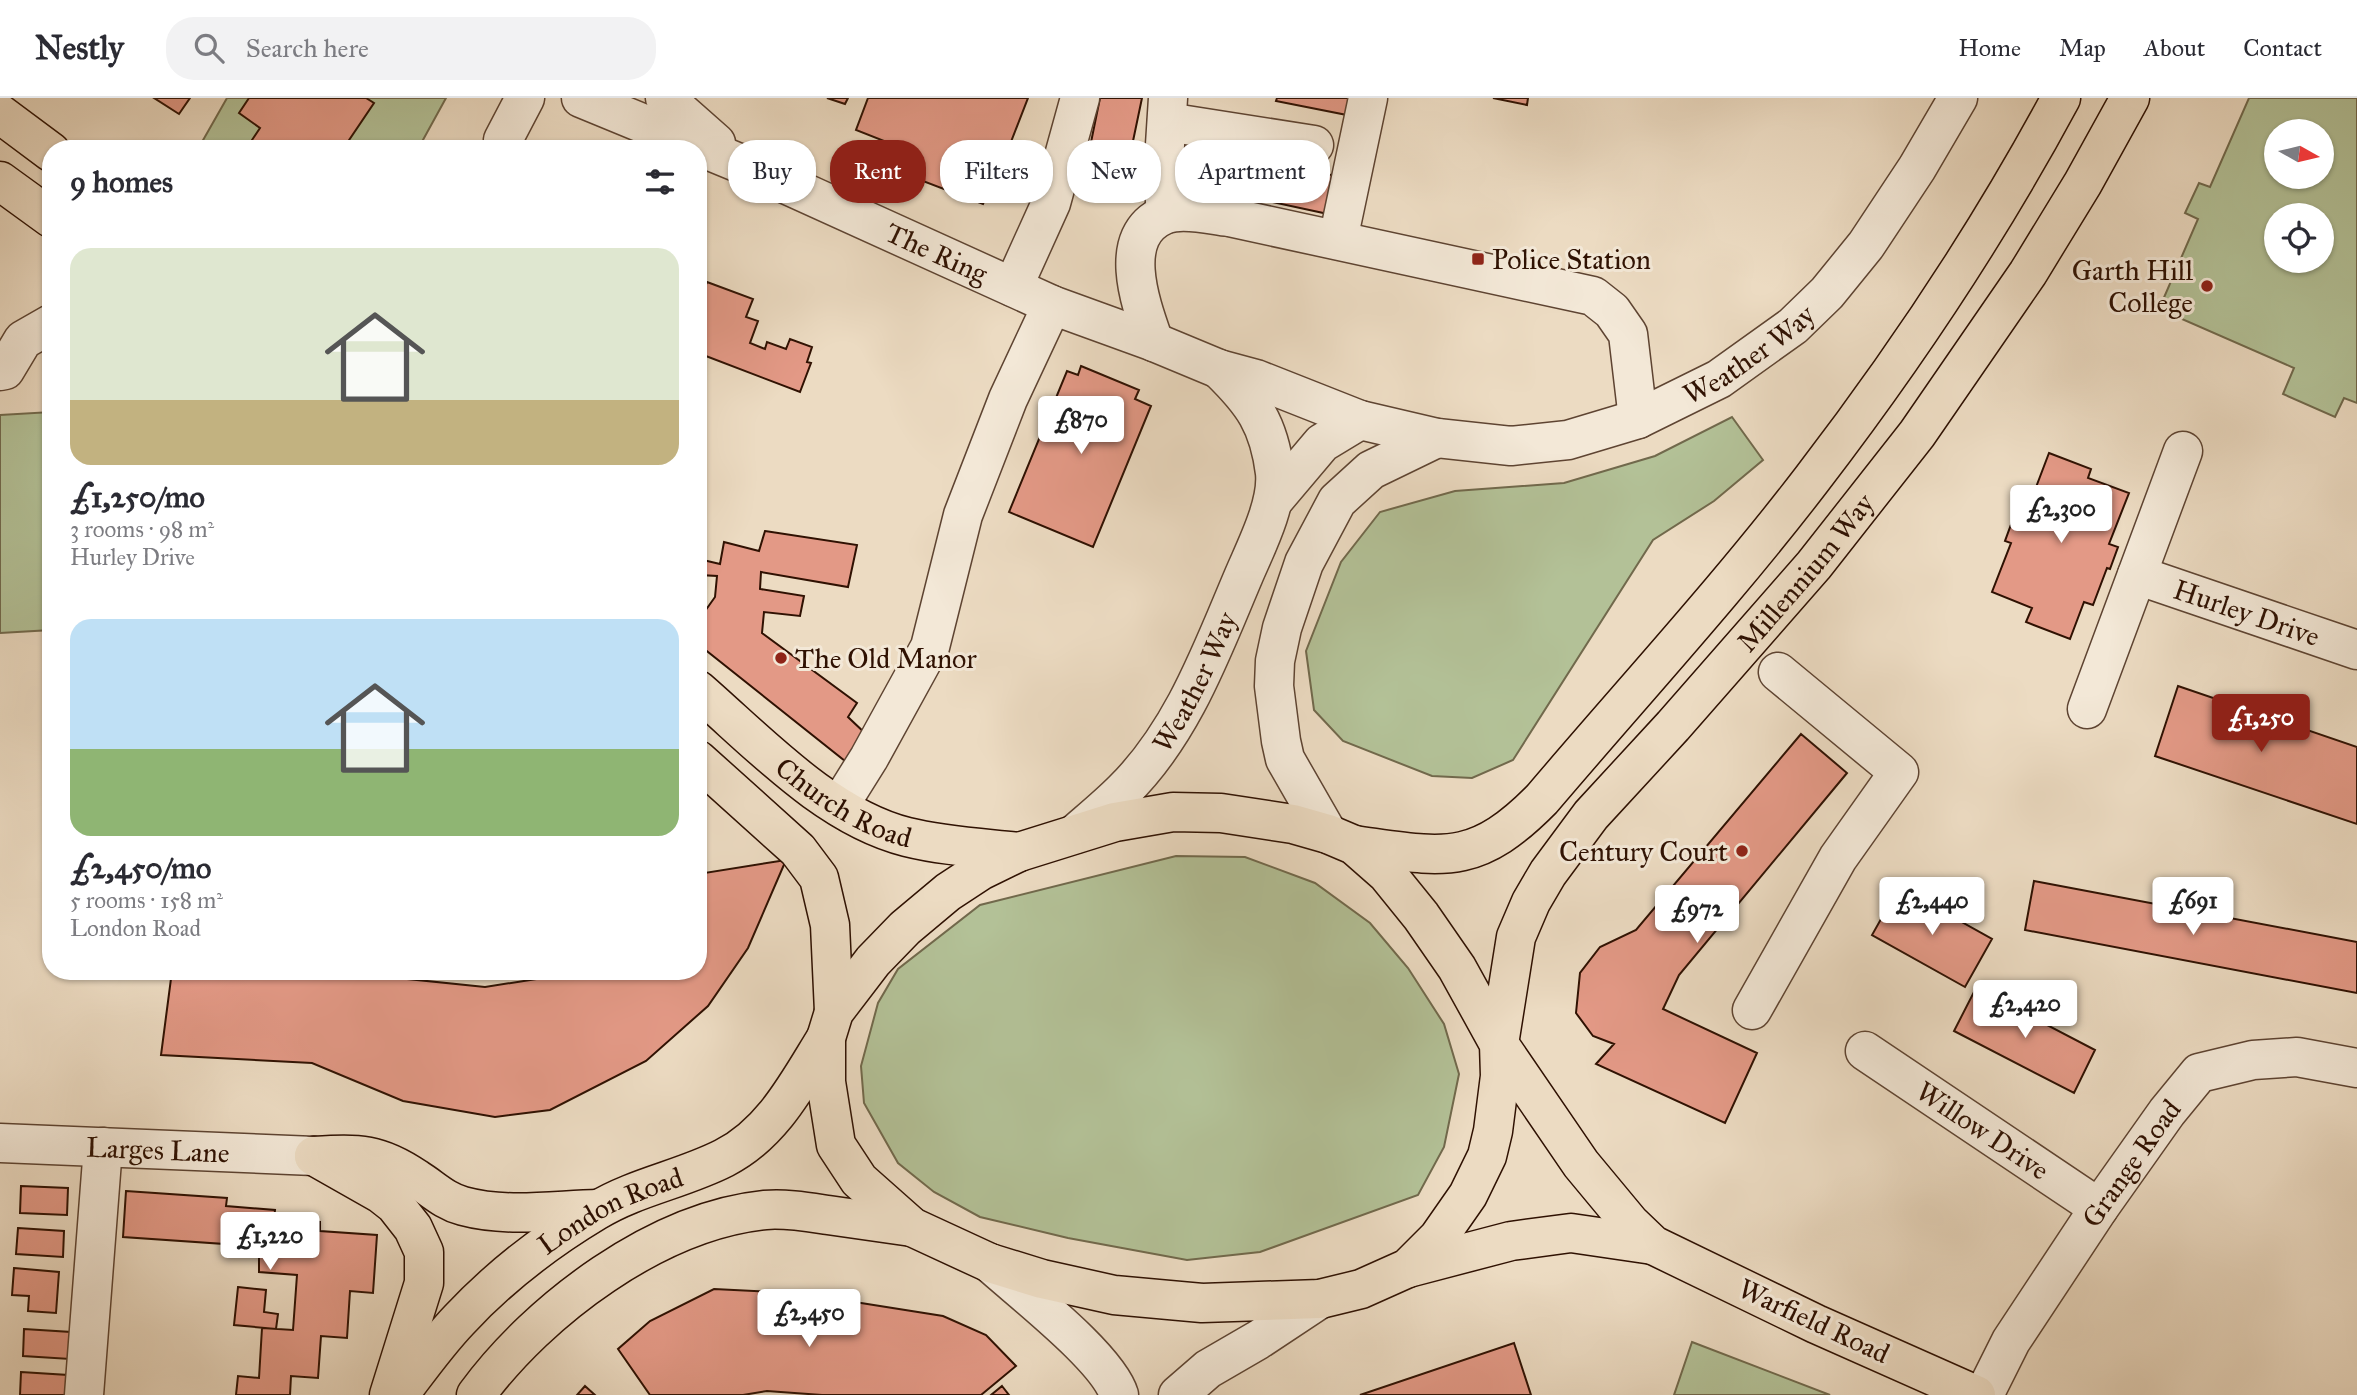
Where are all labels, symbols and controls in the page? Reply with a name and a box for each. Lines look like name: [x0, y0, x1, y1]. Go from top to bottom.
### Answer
search box: [166, 17, 656, 80]
text: Nestly: [35, 28, 124, 68]
icon: search: [190, 29, 228, 67]
text: Search here: [246, 32, 369, 64]
text: Home: [1958, 33, 2021, 63]
text: Map: [2059, 33, 2106, 63]
text: About: [2144, 33, 2205, 63]
text: Contact: [2243, 33, 2322, 63]
north arrow: [2264, 119, 2334, 189]
map controls: [2264, 119, 2334, 273]
chip: Buy: [728, 140, 816, 203]
chip: Rent: [830, 140, 926, 203]
chip: Filters: [940, 140, 1053, 203]
chip: New: [1067, 140, 1161, 203]
chip: Apartment: [1175, 140, 1330, 203]
icon: filters: [641, 163, 679, 201]
text: 9 homes: [70, 164, 173, 200]
button: locate: [2264, 203, 2334, 273]
street label: The Ring: [880, 214, 994, 291]
place label: Police Station: [1492, 242, 1651, 277]
marker: Police Station: [1470, 251, 1486, 267]
place label: Garth Hill College: [2072, 253, 2193, 320]
marker: Garth Hill College: [2199, 278, 2215, 294]
icon: home: [312, 294, 438, 420]
street label: Weather Way: [1677, 297, 1823, 412]
pin: £870: [1040, 396, 1122, 456]
text: £870: [1054, 405, 1108, 433]
text: £1,250/mo: [70, 479, 205, 515]
street label: Millennium Way: [1729, 486, 1882, 659]
pin: £2,300: [2004, 486, 2118, 545]
text: £2,300: [2026, 494, 2096, 522]
text: 3 rooms · 98 m²: [70, 515, 214, 543]
text: Hurley Drive: [70, 543, 195, 571]
street label: Hurley Drive: [2169, 571, 2324, 654]
street label: Weather Way: [1144, 606, 1244, 758]
place label: The Old Manor: [795, 641, 977, 676]
marker: The Old Manor: [773, 650, 789, 666]
icon: home: [312, 665, 438, 791]
pin: £1,250: [2204, 694, 2318, 754]
text: £1,250: [2228, 703, 2294, 731]
street label: Church Road: [769, 750, 916, 855]
place label: Century Court: [1559, 834, 1728, 869]
marker: Century Court: [1734, 843, 1750, 859]
text: £2,450/mo: [70, 850, 211, 886]
pin: £2,440: [1875, 878, 1989, 937]
pin: £691: [2152, 878, 2234, 937]
text: 5 rooms · 158 m²: [70, 886, 223, 914]
pin: £972: [1656, 886, 1738, 945]
text: £2,440: [1895, 886, 1969, 914]
text: £691: [2168, 886, 2218, 914]
text: £972: [1671, 894, 1723, 922]
text: London Road: [70, 914, 201, 942]
pin: £2,420: [1968, 981, 2082, 1040]
text: £2,420: [1989, 989, 2061, 1017]
street label: Willow Drive: [1910, 1073, 2056, 1187]
street label: Grange Road: [2074, 1092, 2188, 1234]
street label: Larges Lane: [86, 1129, 230, 1170]
street label: London Road: [530, 1159, 688, 1262]
pin: £1,220: [213, 1212, 327, 1272]
text: £1,220: [236, 1221, 304, 1249]
street label: Warfield Road: [1733, 1271, 1895, 1371]
pin: £2,450: [752, 1290, 866, 1349]
text: £2,450: [773, 1298, 845, 1326]

